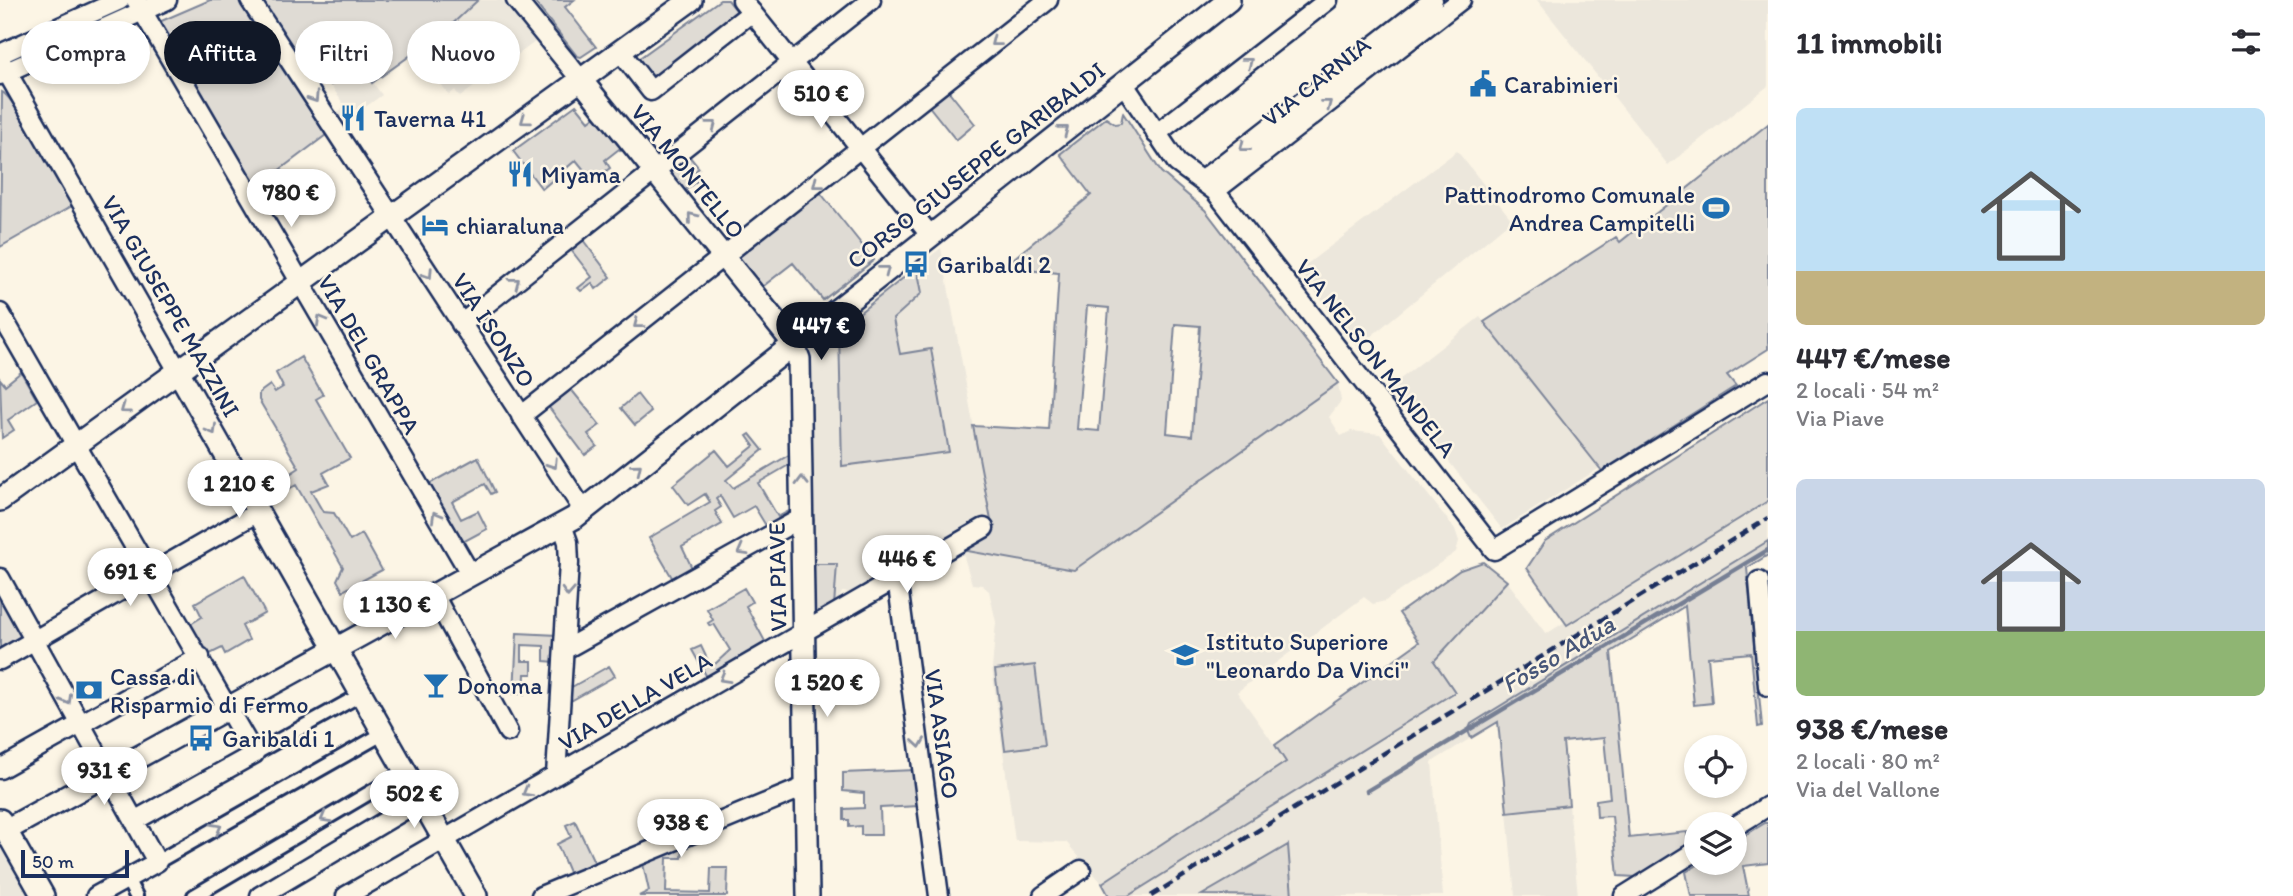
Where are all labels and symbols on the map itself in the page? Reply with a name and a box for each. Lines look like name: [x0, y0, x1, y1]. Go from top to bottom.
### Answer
street label: VIA CARNIA: [1256, 30, 1376, 132]
one-way arrow: [990, 34, 1002, 47]
street label: CORSO GIUSEPPE GARIBALDI: [841, 55, 1111, 275]
one-way arrow: [1241, 58, 1253, 71]
public building icon: Carabinieri: [1468, 69, 1498, 99]
place label: Carabinieri: [1504, 70, 1619, 99]
pin: 510 €: [772, 71, 870, 130]
one-way arrow: [305, 91, 318, 104]
street label: VIA MONTELLO: [625, 98, 751, 244]
one-way arrow: [1320, 99, 1332, 112]
restaurant icon: Taverna 41: [338, 103, 368, 133]
place label: Taverna 41: [374, 104, 486, 133]
one-way arrow: [520, 112, 533, 124]
one-way arrow: [705, 121, 717, 134]
one-way arrow: [1057, 125, 1069, 138]
one-way arrow: [1240, 139, 1252, 152]
restaurant icon: Miyama: [505, 159, 535, 189]
place label: Miyama: [541, 160, 621, 189]
pin: 780 €: [242, 170, 340, 229]
one-way arrow: [812, 175, 824, 188]
place label: Pattinodromo Comunale Andrea Campitelli: [1444, 180, 1695, 237]
street label: VIA GIUSEPPE MAZZINI: [96, 190, 246, 422]
sports icon: Pattinodromo Comunale Andrea Campitelli: [1701, 193, 1731, 223]
hotel icon: chiaraluna: [420, 210, 450, 240]
place label: chiaraluna: [456, 211, 564, 240]
one-way arrow: [688, 213, 700, 226]
bus stop icon: Garibaldi 2: [901, 249, 931, 279]
place label: Garibaldi 2: [937, 250, 1051, 279]
street label: VIA NELSON MANDELA: [1289, 253, 1463, 463]
one-way arrow: [420, 266, 433, 279]
one-way arrow: [878, 266, 890, 279]
street label: VIA ISONZO: [446, 267, 542, 393]
street label: VIA DEL GRAPPA: [312, 269, 426, 439]
one-way arrow: [506, 278, 519, 290]
pin: 447 €: [772, 302, 870, 362]
one-way arrow: [316, 314, 329, 327]
one-way arrow: [633, 316, 645, 329]
one-way arrow: [120, 401, 133, 414]
one-way arrow: [204, 423, 217, 435]
one-way arrow: [545, 457, 558, 470]
pin: 1 210 €: [174, 461, 304, 520]
one-way arrow: [629, 464, 641, 477]
one-way arrow: [794, 475, 810, 486]
one-way arrow: [431, 511, 444, 524]
street label: VIA PIAVE: [762, 522, 792, 632]
pin: 446 €: [858, 536, 956, 595]
one-way arrow: [737, 543, 749, 556]
pin: 691 €: [81, 548, 179, 608]
pin: 1 130 €: [330, 582, 460, 641]
one-way arrow: [560, 587, 575, 598]
water label: Fosso Adua: [1495, 607, 1621, 700]
place label: Istituto Superiore "Leonardo Da Vinci": [1206, 627, 1409, 684]
school or university icon: Istituto Superiore "Leonardo Da Vinci": [1170, 640, 1200, 670]
street label: VIA DELLA VELA: [553, 645, 717, 757]
pin: 1 520 €: [762, 660, 892, 719]
place label: Cassa di Risparmio di Fermo: [110, 662, 309, 719]
street label: VIA ASIAGO: [919, 667, 965, 801]
bar icon: Donoma: [421, 670, 451, 700]
one-way arrow: [719, 670, 731, 683]
place label: Donoma: [457, 671, 543, 700]
bank icon: Cassa di Risparmio di Fermo: [74, 675, 104, 705]
one-way arrow: [59, 693, 72, 706]
bus stop icon: Garibaldi 1: [186, 723, 216, 753]
place label: Garibaldi 1: [222, 724, 334, 753]
one-way arrow: [911, 737, 926, 749]
pin: 931 €: [55, 748, 153, 807]
pin: 502 €: [365, 770, 463, 830]
one-way arrow: [522, 784, 534, 797]
pin: 938 €: [632, 800, 730, 859]
one-way arrow: [320, 810, 333, 823]
one-way arrow: [209, 823, 222, 836]
scale bar: [21, 847, 130, 879]

